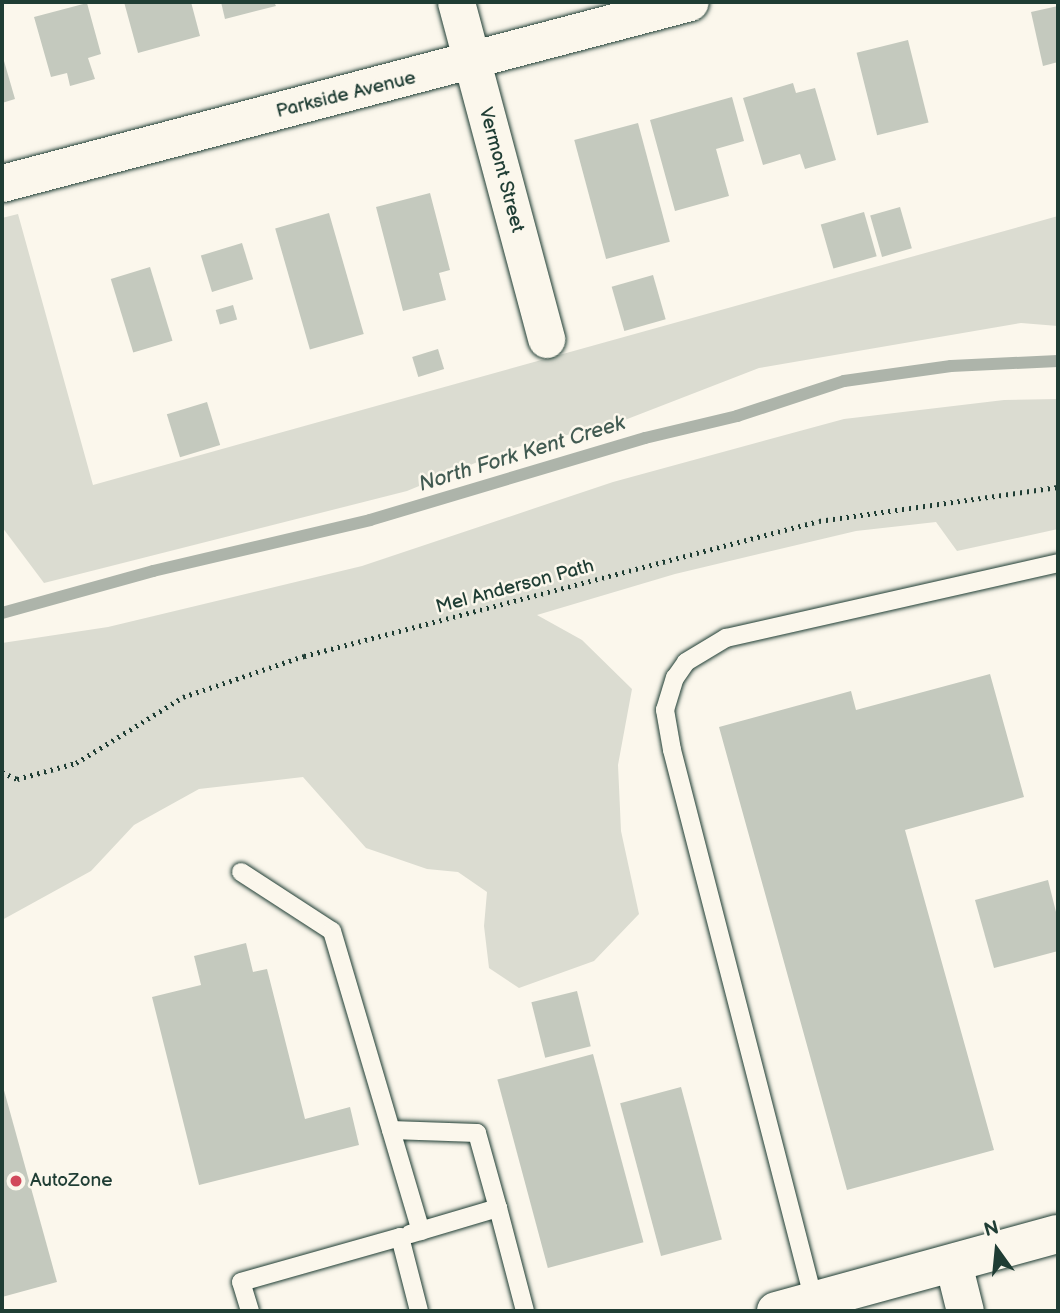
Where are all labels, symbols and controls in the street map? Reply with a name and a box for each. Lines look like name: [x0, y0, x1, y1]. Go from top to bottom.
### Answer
street label: Parkside Avenue: [274, 67, 418, 123]
street label: Vermont Street: [473, 105, 529, 235]
water label: North Fork Kent Creek: [416, 411, 628, 497]
street label: Mel Anderson Path: [433, 555, 597, 619]
place label: AutoZone: [30, 1170, 112, 1192]
marker: AutoZone: [8, 1173, 24, 1189]
north arrow: [962, 1215, 1032, 1285]
text: N: [982, 1216, 1001, 1242]

